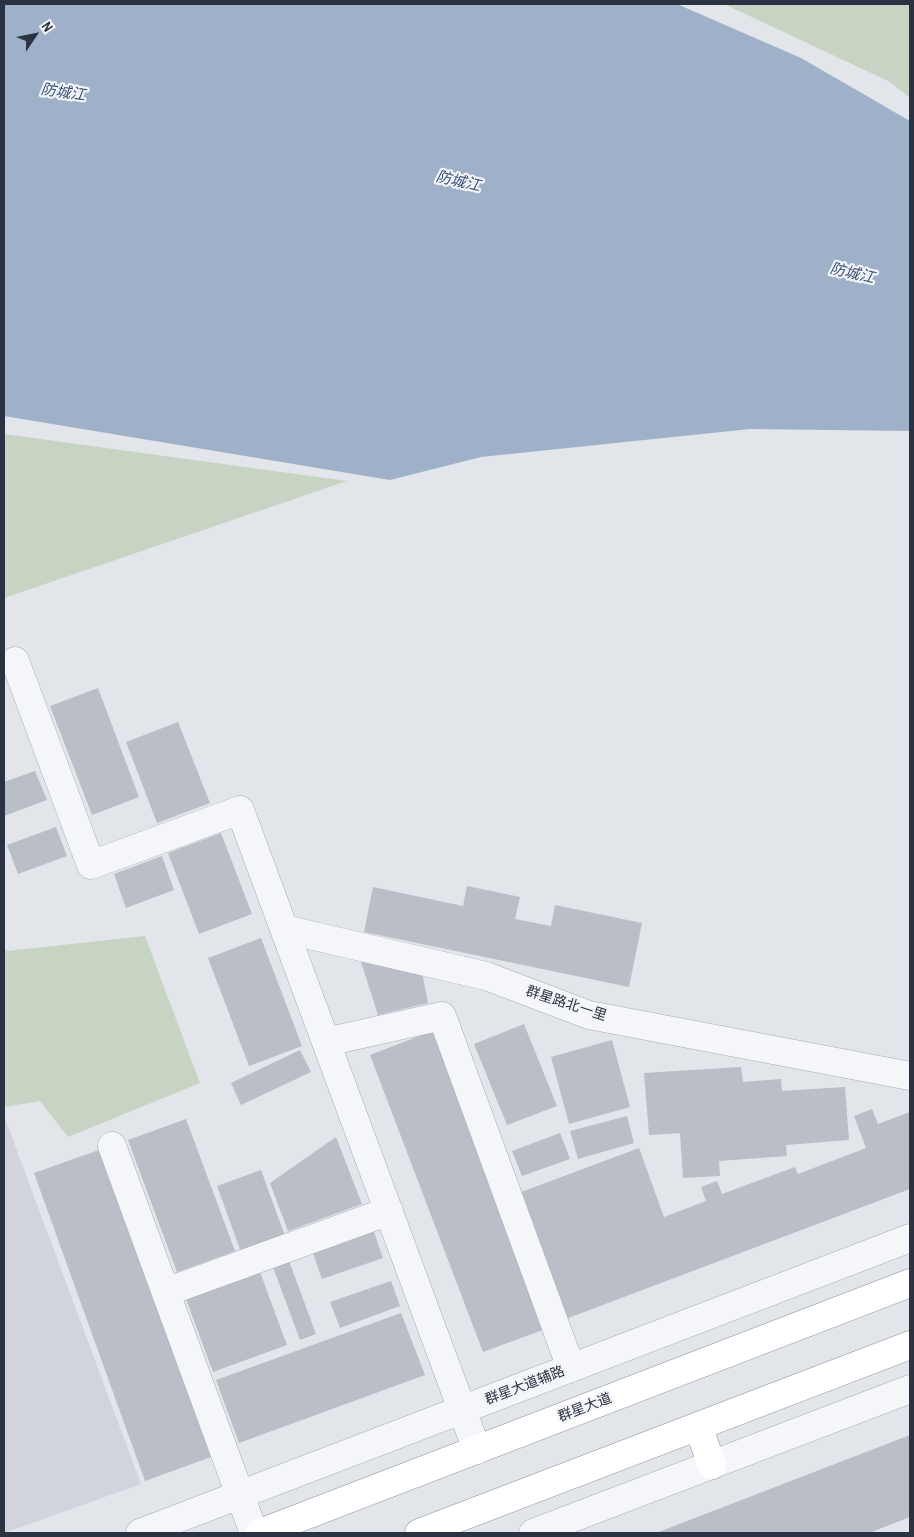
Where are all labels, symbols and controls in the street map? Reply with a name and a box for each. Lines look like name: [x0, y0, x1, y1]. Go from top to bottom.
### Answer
north arrow: [10, 10, 60, 60]
text: N: [38, 18, 57, 35]
water label: 防城江: [39, 81, 87, 105]
water label: 防城江: [434, 168, 482, 196]
water label: 防城江: [828, 260, 876, 288]
street label: 群星路北一里: [523, 983, 609, 1025]
street label: 群星大道辅路: [483, 1363, 567, 1409]
street label: 群星大道: [556, 1390, 614, 1426]

